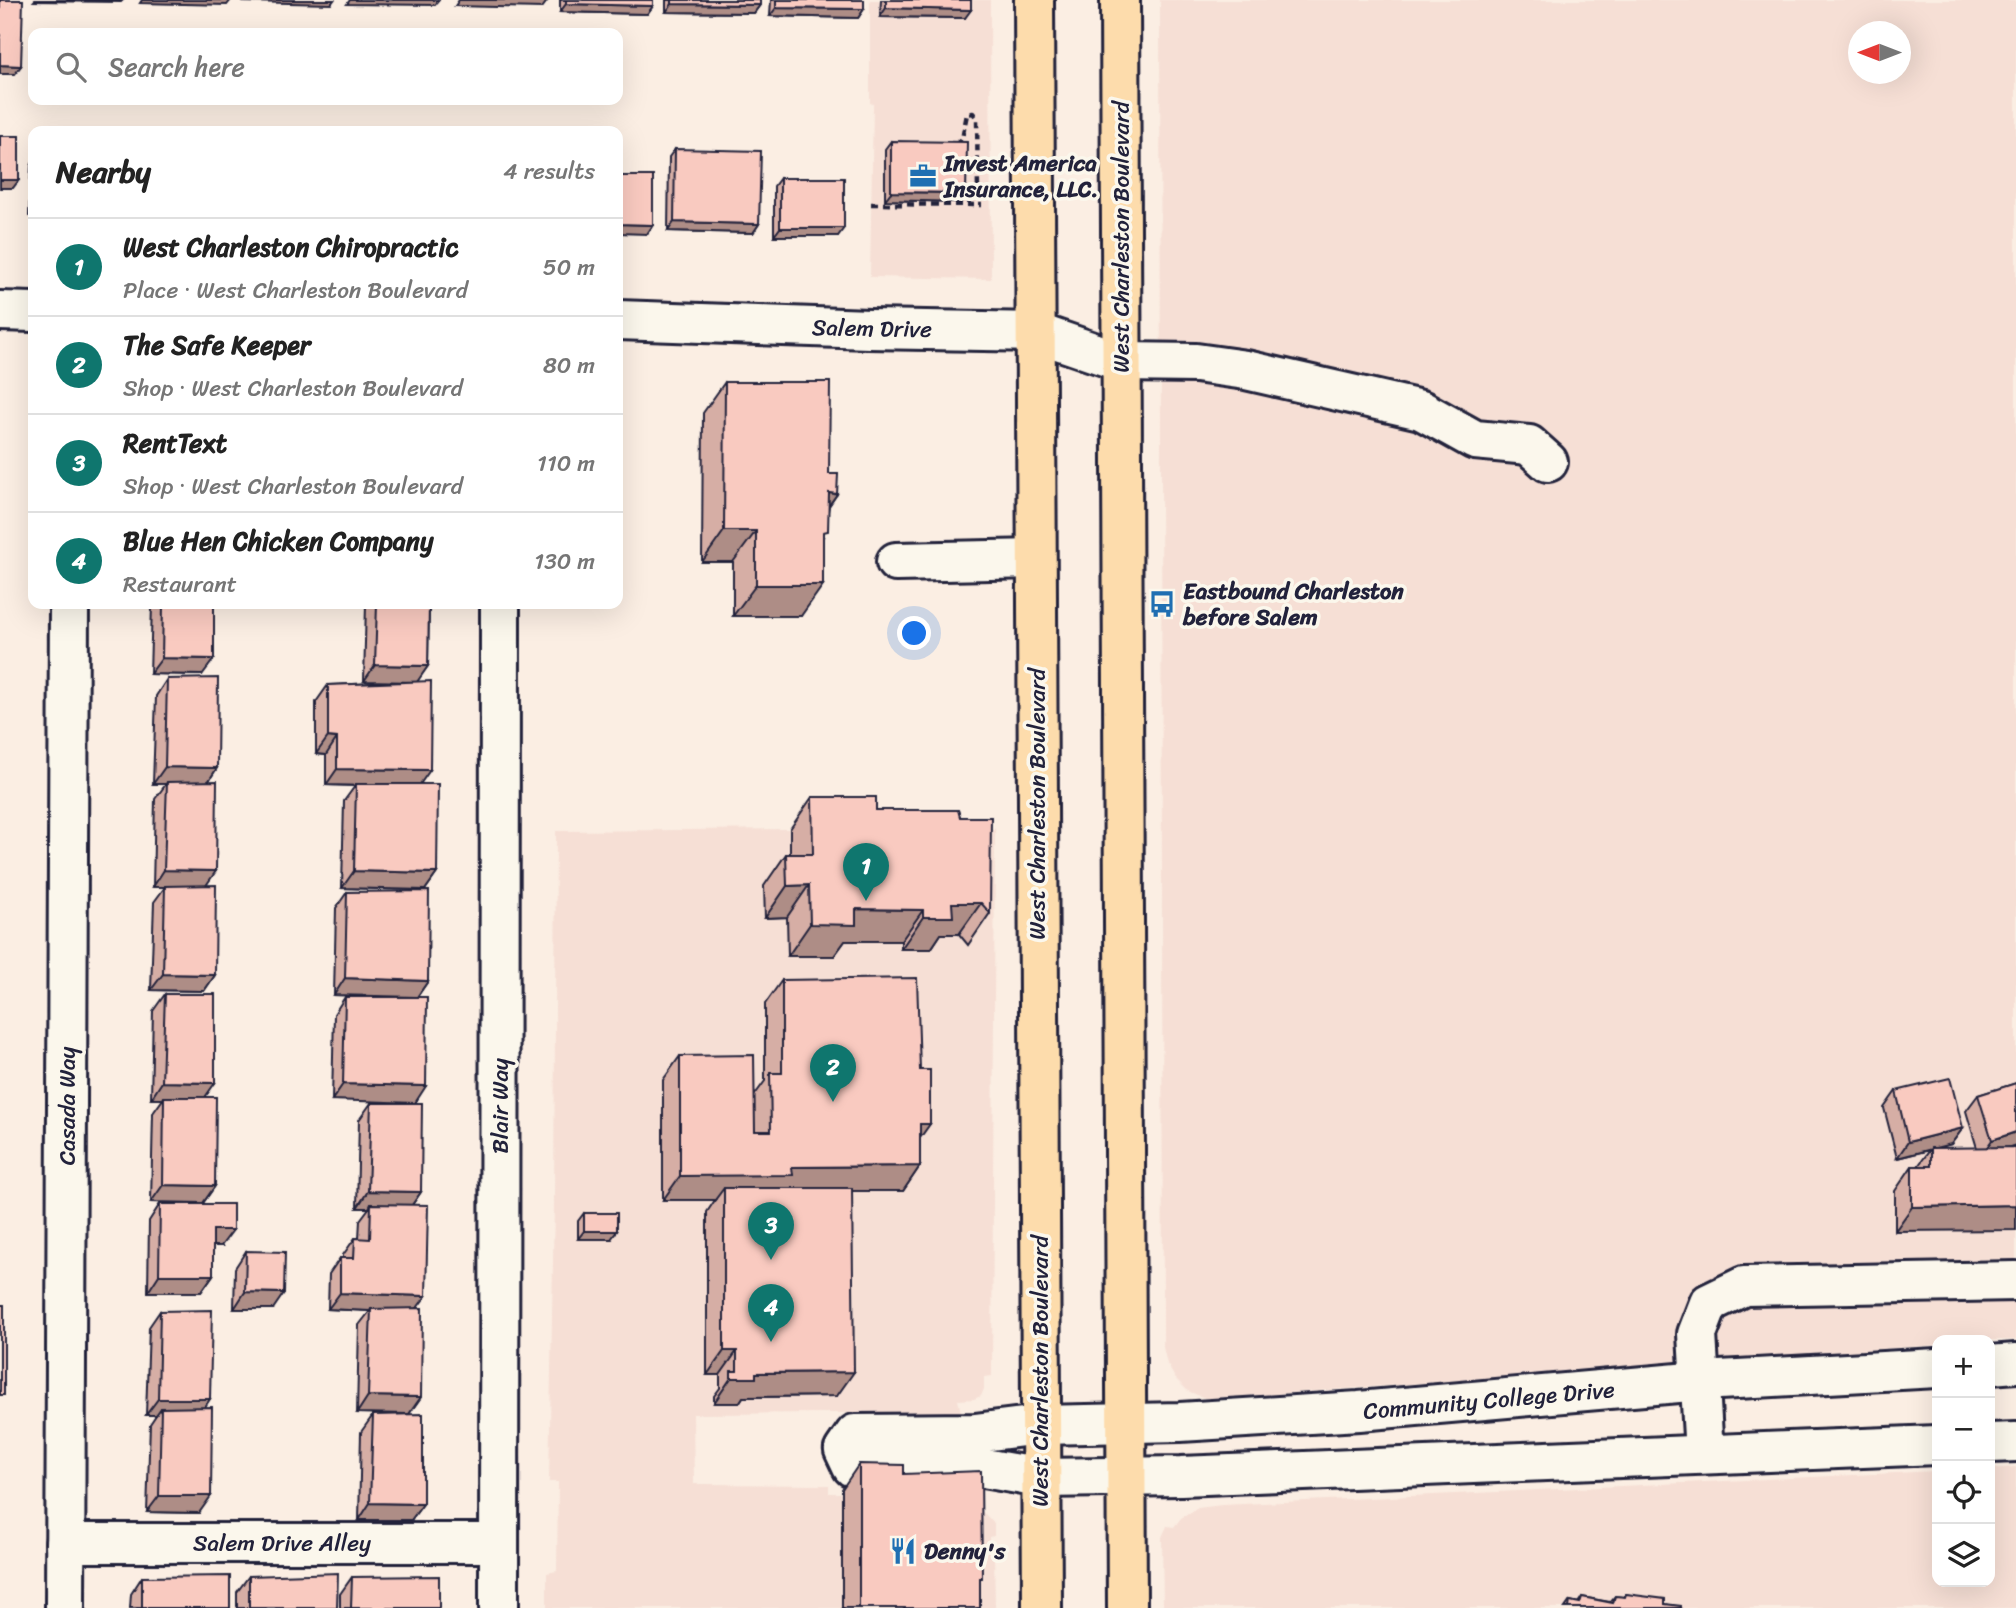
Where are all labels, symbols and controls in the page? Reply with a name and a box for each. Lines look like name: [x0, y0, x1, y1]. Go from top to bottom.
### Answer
north arrow: [1848, 21, 1911, 84]
search box: [28, 28, 623, 105]
text: Search here: [108, 44, 245, 90]
icon: search: [52, 48, 90, 86]
street label: West Charleston Boulevard: [1101, 99, 1142, 373]
place label: Invest America Insurance, LLC.: [943, 143, 1098, 210]
text: Nearby: [56, 145, 151, 199]
text: 4 results: [503, 151, 595, 192]
office icon: Invest America Insurance, LLC.: [908, 161, 938, 191]
text: West Charleston Chiropractic: [123, 224, 458, 270]
text: 1: [74, 247, 84, 288]
text: 50 m: [543, 247, 595, 288]
text: Place · West Charleston Boulevard: [123, 270, 468, 311]
street label: Salem Drive: [812, 307, 933, 350]
text: The Safe Keeper: [123, 322, 310, 368]
text: 2: [72, 345, 86, 386]
text: 80 m: [543, 345, 595, 386]
text: Shop · West Charleston Boulevard: [123, 368, 463, 409]
text: RentText: [123, 420, 227, 466]
text: 3: [73, 443, 85, 484]
text: 110 m: [537, 443, 595, 484]
text: Shop · West Charleston Boulevard: [123, 466, 463, 507]
text: Blue Hen Chicken Company: [123, 518, 433, 564]
text: 4: [72, 541, 86, 582]
text: 130 m: [534, 541, 595, 582]
text: Restaurant: [123, 564, 237, 605]
place label: Eastbound Charleston before Salem: [1182, 571, 1404, 638]
bus stop icon: Eastbound Charleston before Salem: [1147, 589, 1177, 619]
your location: [897, 616, 931, 650]
street label: West Charleston Boulevard: [1017, 666, 1058, 940]
pin: 1: [843, 843, 889, 901]
pin: 2: [810, 1044, 856, 1102]
street label: Casada Way: [47, 1046, 88, 1165]
street label: Blair Way: [480, 1058, 521, 1154]
pin: 3: [748, 1202, 794, 1260]
street label: West Charleston Boulevard: [1020, 1233, 1061, 1507]
pin: 4: [748, 1284, 794, 1342]
map controls: [1932, 1335, 1995, 1587]
button: +: [1932, 1335, 1995, 1398]
street label: Community College Drive: [1362, 1369, 1617, 1432]
button: −: [1932, 1398, 1995, 1461]
button: locate: [1932, 1461, 1995, 1524]
street label: Salem Drive Alley: [193, 1523, 371, 1564]
button: layers: [1932, 1524, 1995, 1587]
place label: Denny's: [924, 1531, 1007, 1572]
restaurant icon: Denny's: [888, 1536, 918, 1566]

